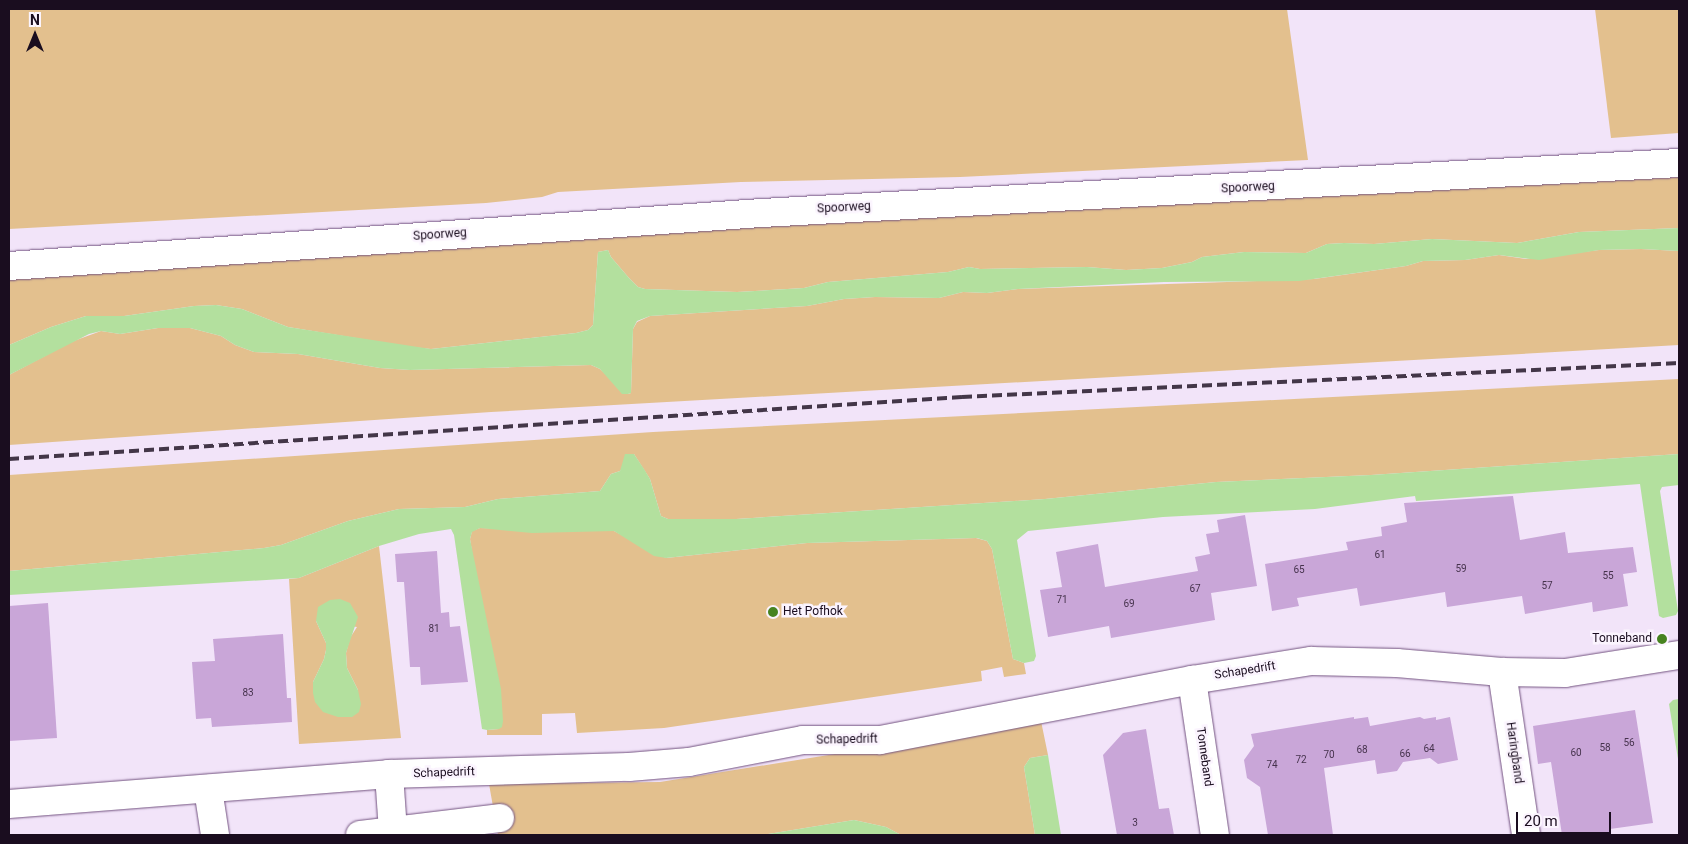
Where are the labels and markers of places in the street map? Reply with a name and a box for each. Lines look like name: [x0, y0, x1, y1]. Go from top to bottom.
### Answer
place label: Het Pofhok: [783, 605, 843, 619]
marker: Het Pofhok: [767, 606, 779, 618]
place label: Tonneband: [1592, 632, 1652, 646]
marker: Tonneband: [1656, 633, 1668, 645]

